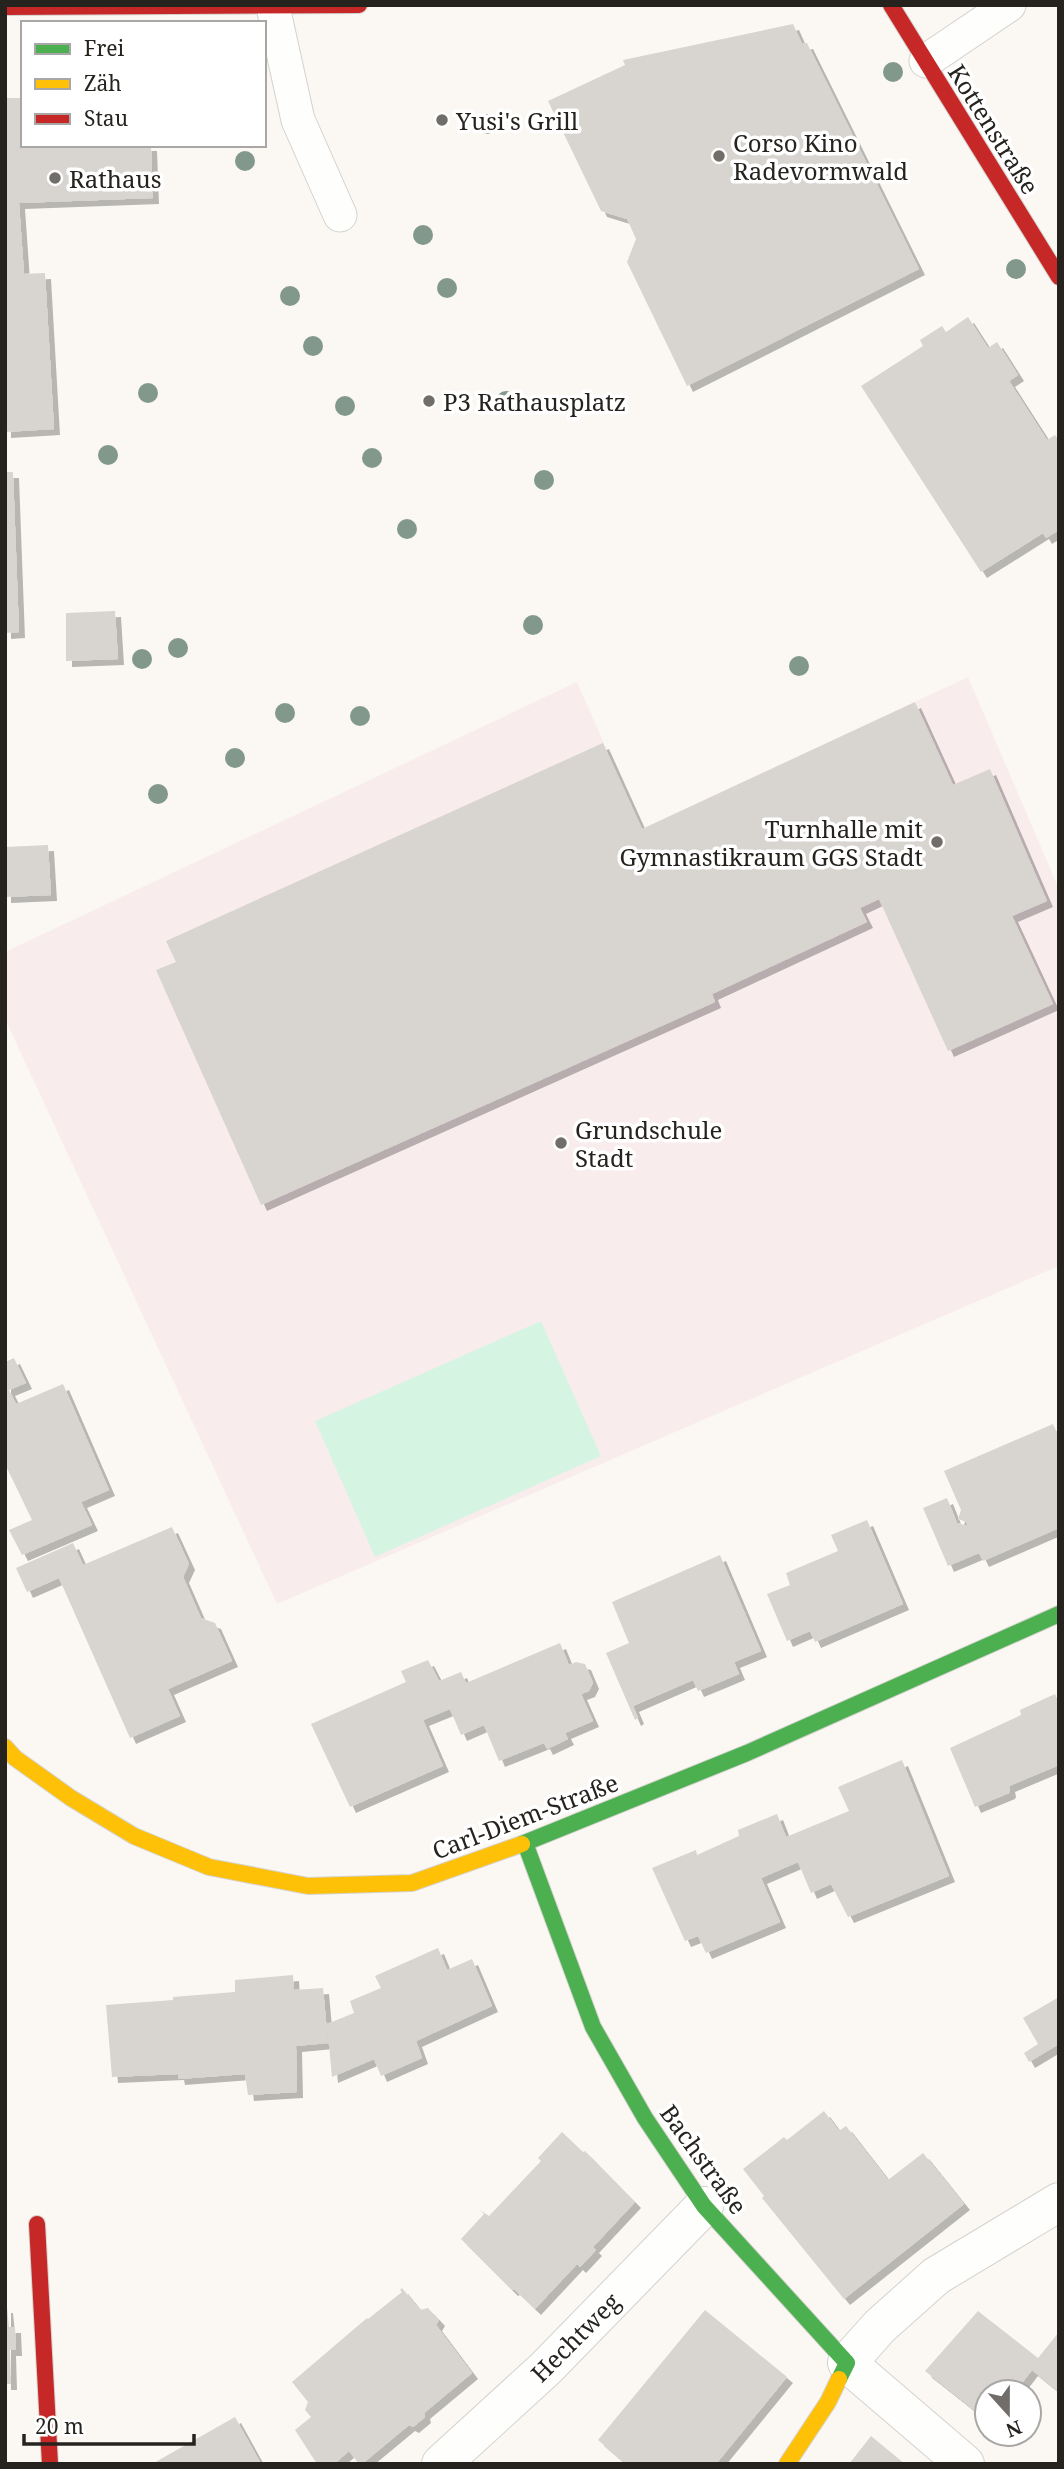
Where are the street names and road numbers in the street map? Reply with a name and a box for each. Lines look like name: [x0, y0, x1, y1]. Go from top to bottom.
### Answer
street label: Kottenstraße: [941, 58, 1047, 200]
street label: Carl-Diem-Straße: [427, 1765, 623, 1867]
street label: Bachstraße: [653, 2097, 755, 2221]
street label: Hechtweg: [523, 2285, 627, 2389]

